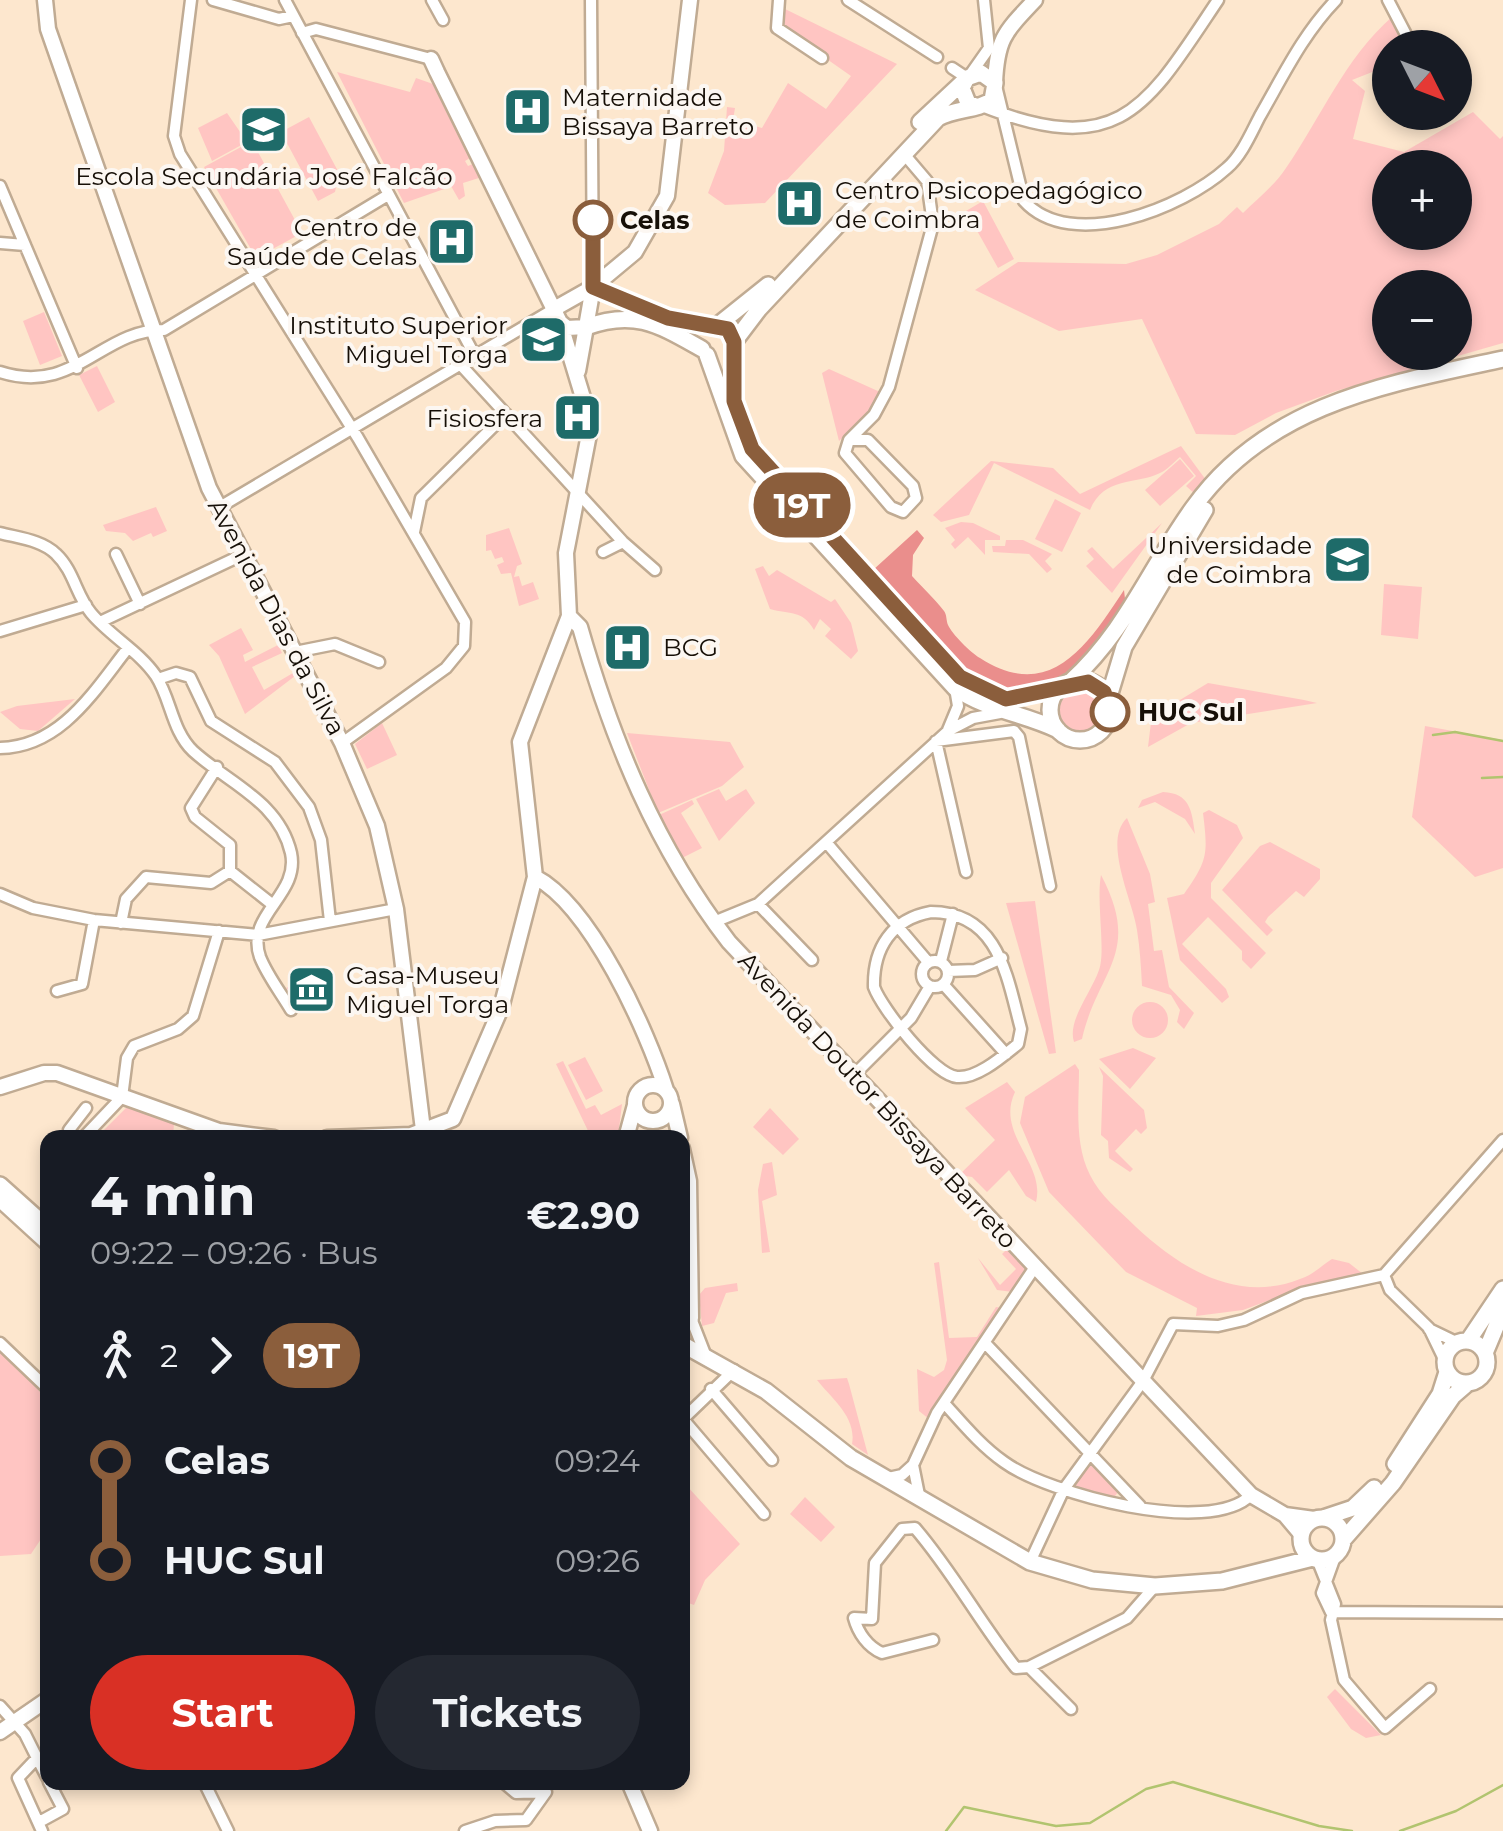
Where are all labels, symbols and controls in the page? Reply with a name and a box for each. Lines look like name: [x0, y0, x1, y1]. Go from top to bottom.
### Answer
north arrow: [1372, 30, 1472, 130]
map controls: [1372, 30, 1472, 370]
place label: Maternidade Bissaya Barreto: [562, 82, 754, 141]
hospital icon: Maternidade Bissaya Barreto: [501, 85, 553, 137]
school or university icon: Escola Secundária José Falcão: [238, 104, 290, 156]
button: +: [1372, 150, 1472, 250]
place label: Escola Secundária José Falcão: [75, 161, 453, 191]
place label: Centro Psicopedagógico de Coimbra: [835, 175, 1143, 234]
hospital icon: Centro Psicopedagógico de Coimbra: [774, 178, 826, 230]
marker: Celas: [574, 201, 612, 239]
place label: Celas: [620, 205, 690, 235]
place label: Centro de Saúde de Celas: [227, 212, 417, 271]
hospital icon: Centro de Saúde de Celas: [426, 215, 478, 267]
button: −: [1372, 270, 1472, 370]
place label: Instituto Superior Miguel Torga: [289, 310, 508, 369]
school or university icon: Instituto Superior Miguel Torga: [517, 313, 569, 365]
hospital icon: Fisiosfera: [552, 392, 604, 444]
place label: Fisiosfera: [427, 403, 543, 433]
line badge: 19T: [744, 472, 860, 538]
text: 19T: [774, 484, 830, 527]
street label: Avenida Dias da Silva: [202, 494, 352, 740]
place label: Universidade de Coimbra: [1148, 530, 1312, 589]
school or university icon: Universidade de Coimbra: [1321, 533, 1373, 585]
hospital icon: BCG: [602, 621, 654, 673]
place label: BCG: [663, 632, 718, 662]
marker: HUC Sul: [1091, 693, 1129, 731]
place label: HUC Sul: [1138, 697, 1244, 727]
street label: Avenida Doutor Bissaya Barreto: [732, 945, 1024, 1255]
place label: Casa-Museu Miguel Torga: [346, 960, 509, 1019]
museum icon: Casa-Museu Miguel Torga: [285, 963, 337, 1015]
text: 4 min: [90, 1162, 256, 1229]
text: €2.90: [527, 1192, 640, 1239]
text: 09:22 – 09:26 · Bus: [90, 1233, 378, 1272]
icon: walk: [90, 1328, 145, 1383]
icon: forward: [193, 1328, 248, 1383]
text: 19T: [283, 1334, 340, 1377]
text: 2: [160, 1336, 178, 1375]
text: Celas: [164, 1437, 270, 1484]
text: 09:24: [554, 1441, 640, 1480]
text: HUC Sul: [164, 1537, 325, 1584]
text: 09:26: [555, 1541, 640, 1580]
button: Start: [90, 1655, 355, 1770]
button: Tickets: [375, 1655, 640, 1770]

